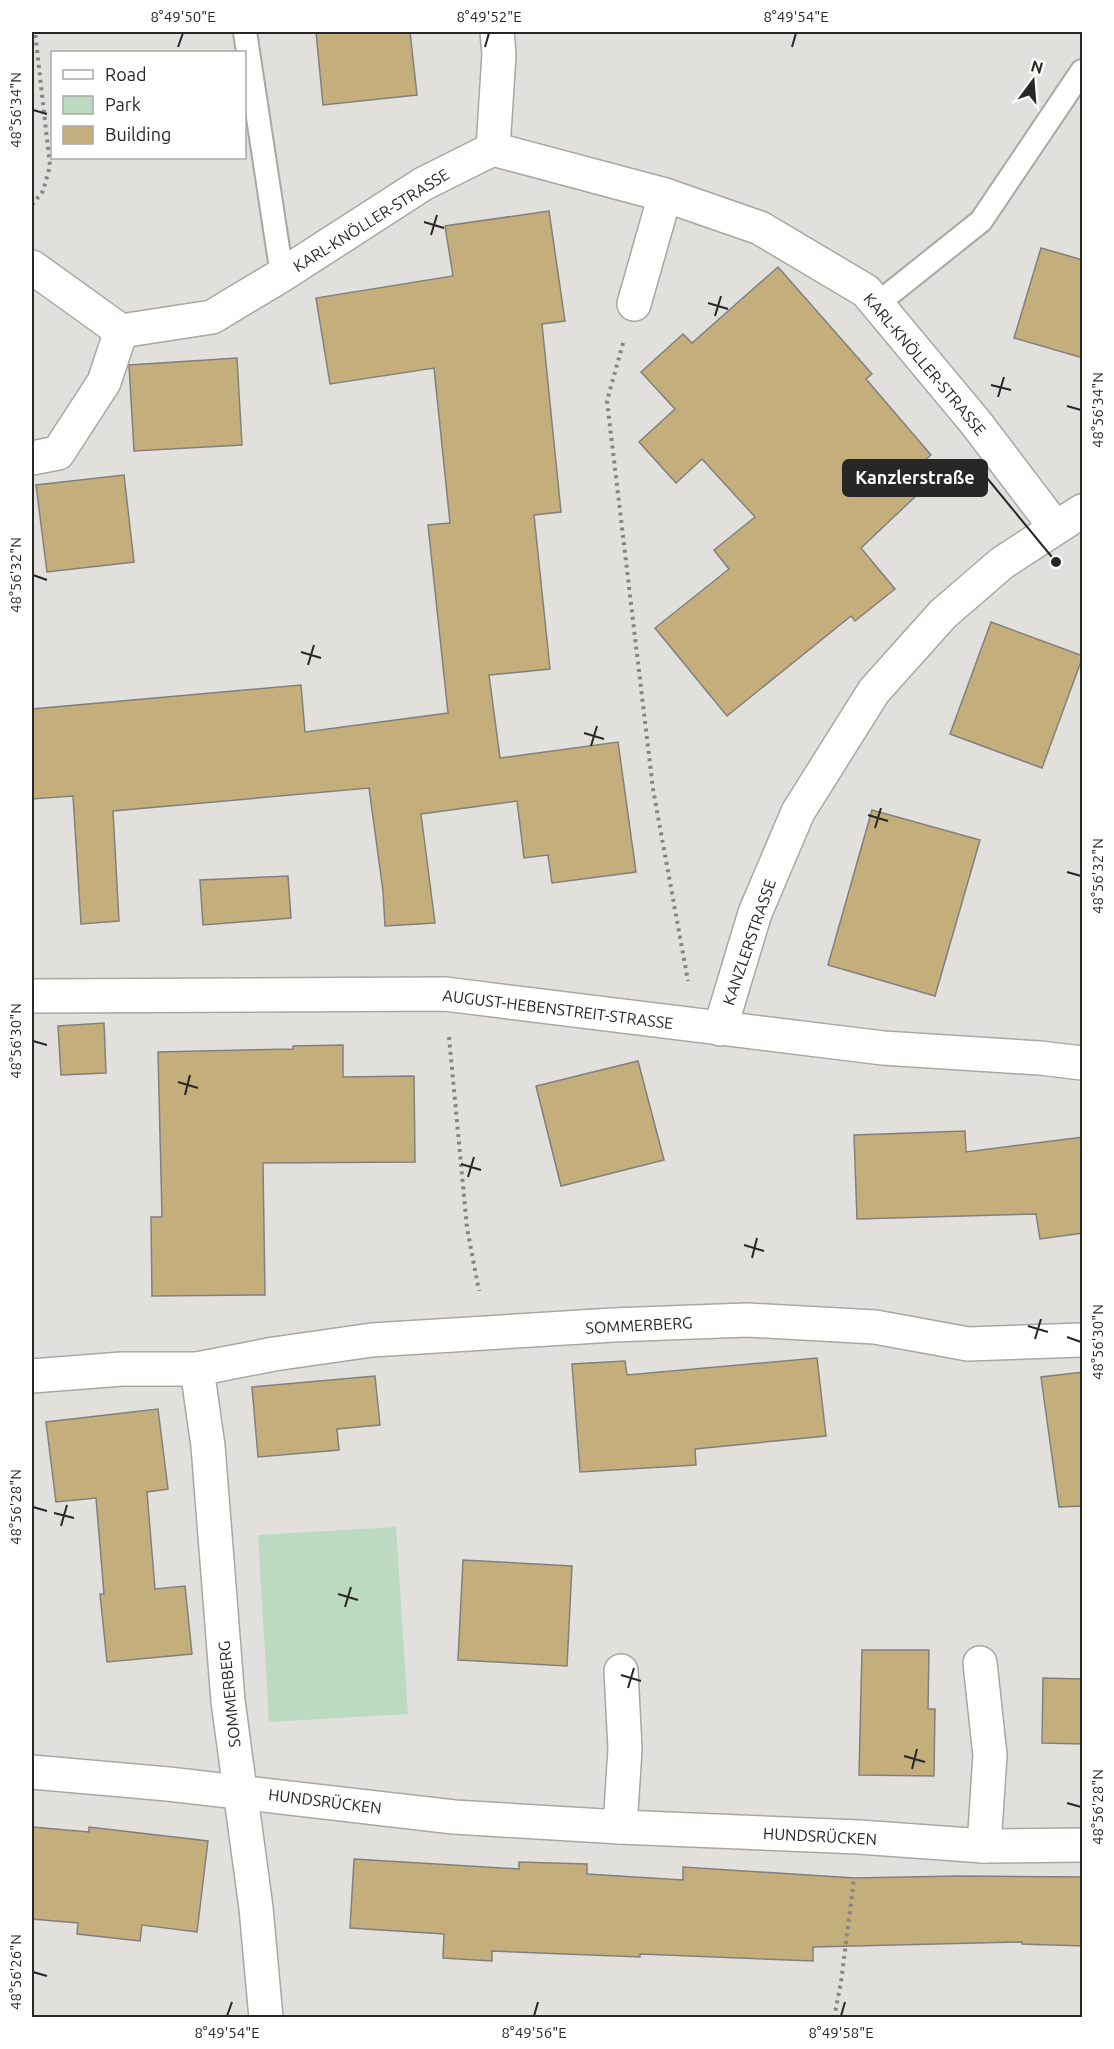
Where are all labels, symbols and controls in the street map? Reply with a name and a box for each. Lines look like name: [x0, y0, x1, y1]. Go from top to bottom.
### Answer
text: 8°49'50"E: [150, 8, 216, 25]
text: 8°49'52"E: [456, 8, 522, 25]
text: 8°49'54"E: [763, 8, 829, 25]
legend: [51, 51, 246, 159]
north arrow: [1003, 51, 1063, 111]
text: N: [1029, 56, 1045, 77]
text: Road: [105, 64, 147, 84]
text: 48°56'34"N: [7, 72, 24, 148]
text: Park: [105, 94, 141, 114]
text: Building: [105, 124, 171, 144]
street label: KARL-KNÖLLER-STRASSE: [290, 165, 452, 275]
street label: KARL-KNÖLLER-STRASSE: [860, 289, 990, 439]
text: 48°56'34"N: [1089, 372, 1106, 448]
callout: Kanzlerstraße: [843, 460, 987, 496]
text: Kanzlerstraße: [855, 467, 975, 487]
text: 48°56'32"N: [7, 537, 24, 613]
text: 48°56'32"N: [1089, 838, 1106, 914]
street label: KANZLERSTRASSE: [719, 876, 779, 1007]
street label: AUGUST-HEBENSTREIT-STRASSE: [442, 986, 674, 1032]
text: 48°56'30"N: [7, 1003, 24, 1079]
text: 48°56'30"N: [1089, 1304, 1106, 1380]
street label: SOMMERBERG: [585, 1313, 693, 1337]
text: 48°56'28"N: [7, 1469, 24, 1545]
street label: SOMMERBERG: [214, 1640, 244, 1748]
text: 48°56'28"N: [1089, 1769, 1106, 1845]
street label: HUNDSRÜCKEN: [267, 1785, 383, 1817]
street label: HUNDSRÜCKEN: [763, 1824, 877, 1848]
text: 48°56'26"N: [7, 1934, 24, 2010]
text: 8°49'54"E: [194, 2024, 260, 2041]
text: 8°49'56"E: [501, 2024, 567, 2041]
text: 8°49'58"E: [808, 2024, 874, 2041]

